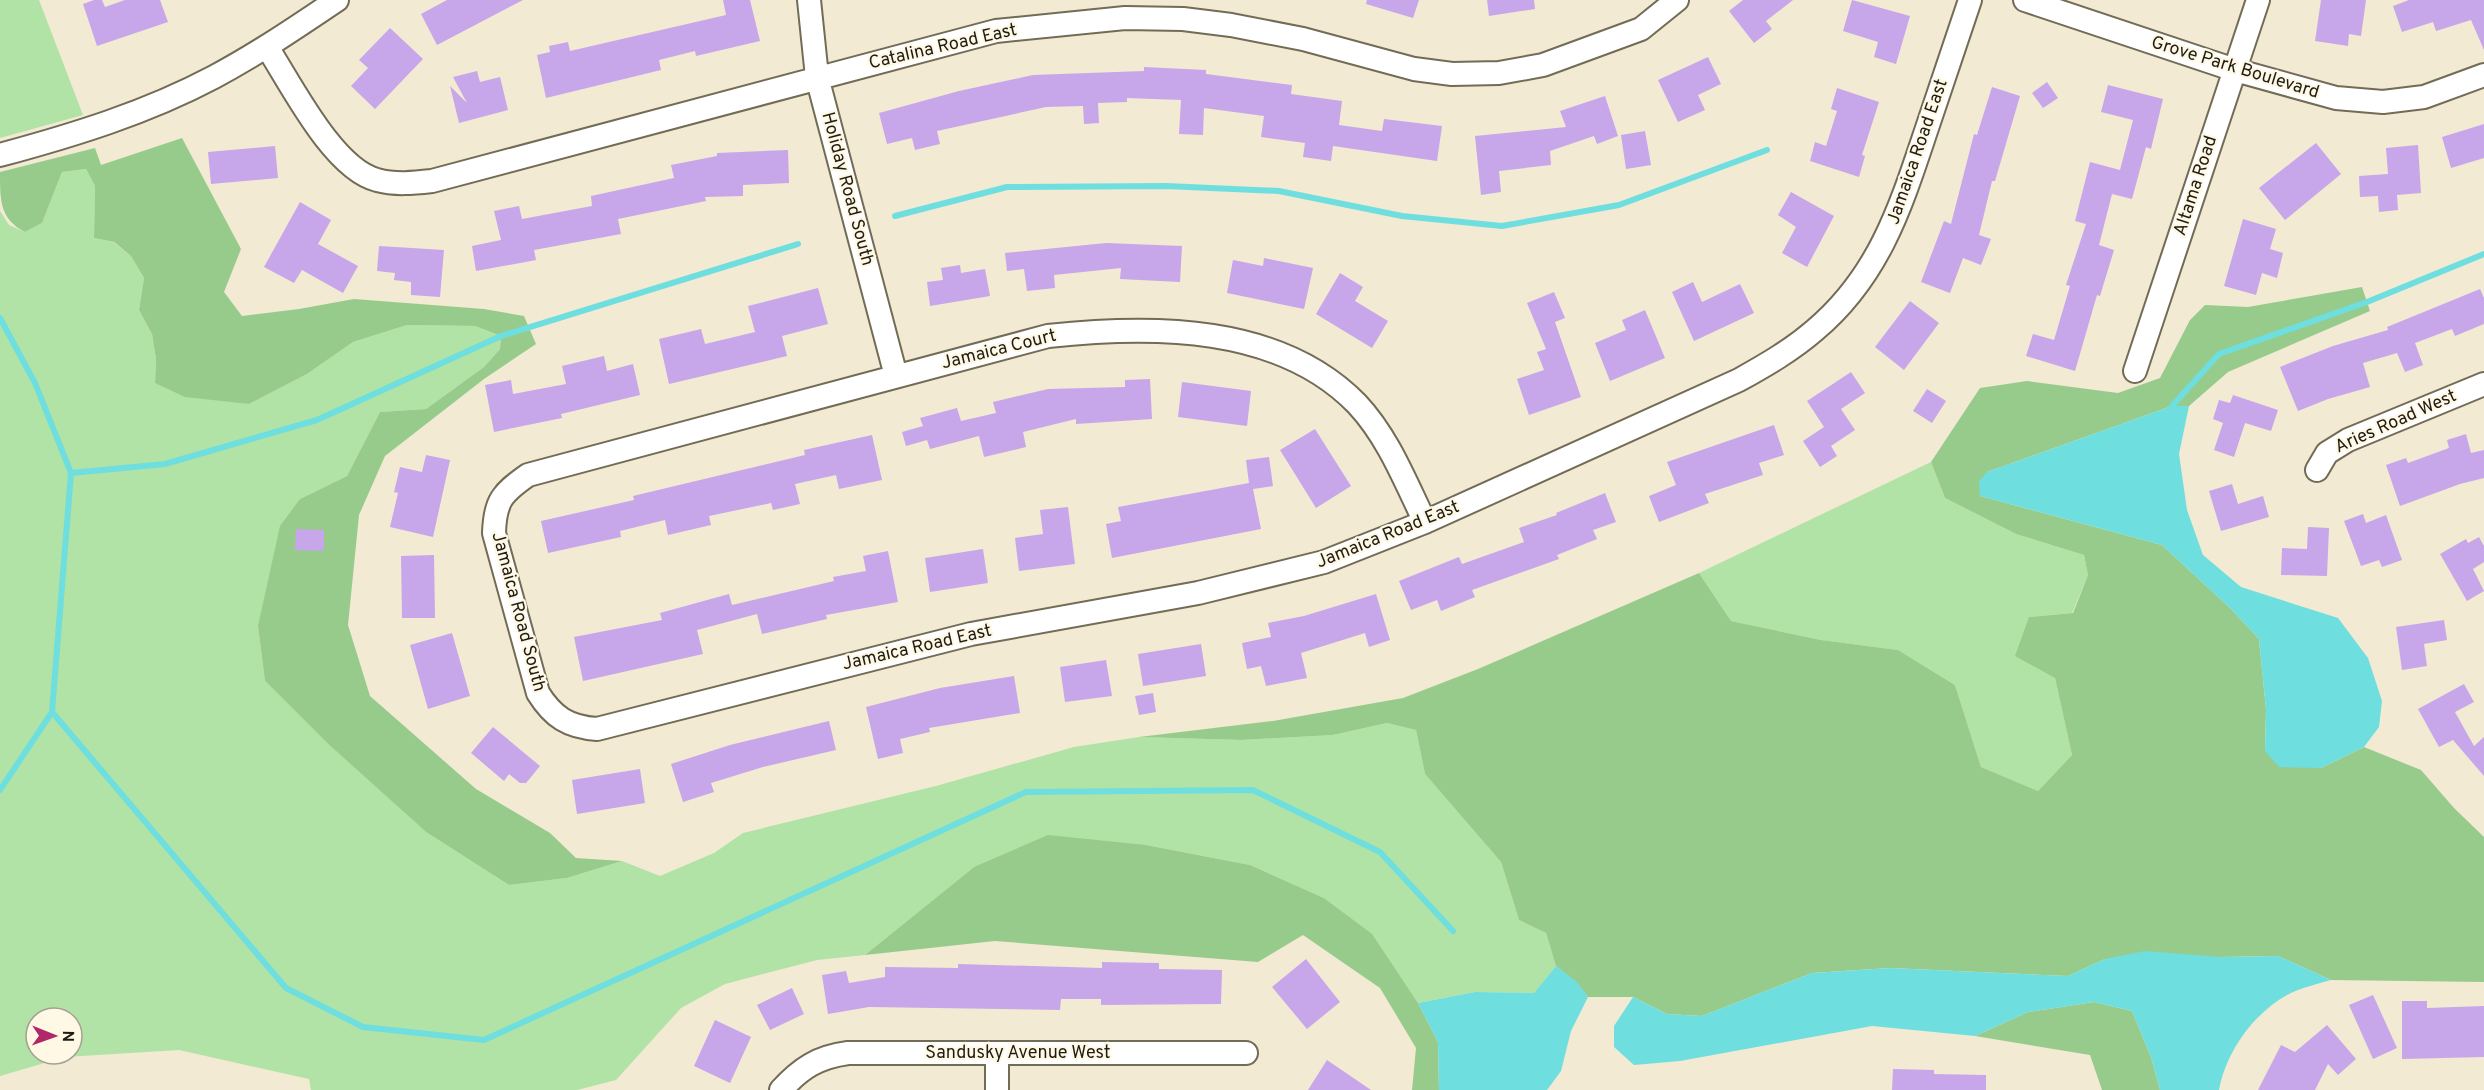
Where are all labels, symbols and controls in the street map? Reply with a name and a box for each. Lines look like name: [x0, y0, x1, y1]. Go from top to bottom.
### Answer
street label: Catalina Road East: [867, 19, 1019, 75]
street label: Grove Park Boulevard: [2148, 31, 2322, 105]
street label: Jamaica Road East: [1882, 76, 1954, 228]
street label: Holiday Road South: [815, 110, 879, 268]
street label: Altama Road: [2169, 133, 2223, 239]
street label: Jamaica Court: [939, 325, 1059, 375]
street label: Aries Road West: [2332, 385, 2460, 459]
street label: Jamaica Road East: [1313, 496, 1463, 574]
street label: Jamaica Road South: [486, 530, 550, 694]
street label: Jamaica Road East: [840, 620, 994, 676]
north arrow: [24, 1006, 84, 1066]
text: N: [57, 1030, 77, 1042]
street label: Sandusky Avenue West: [925, 1042, 1111, 1065]

